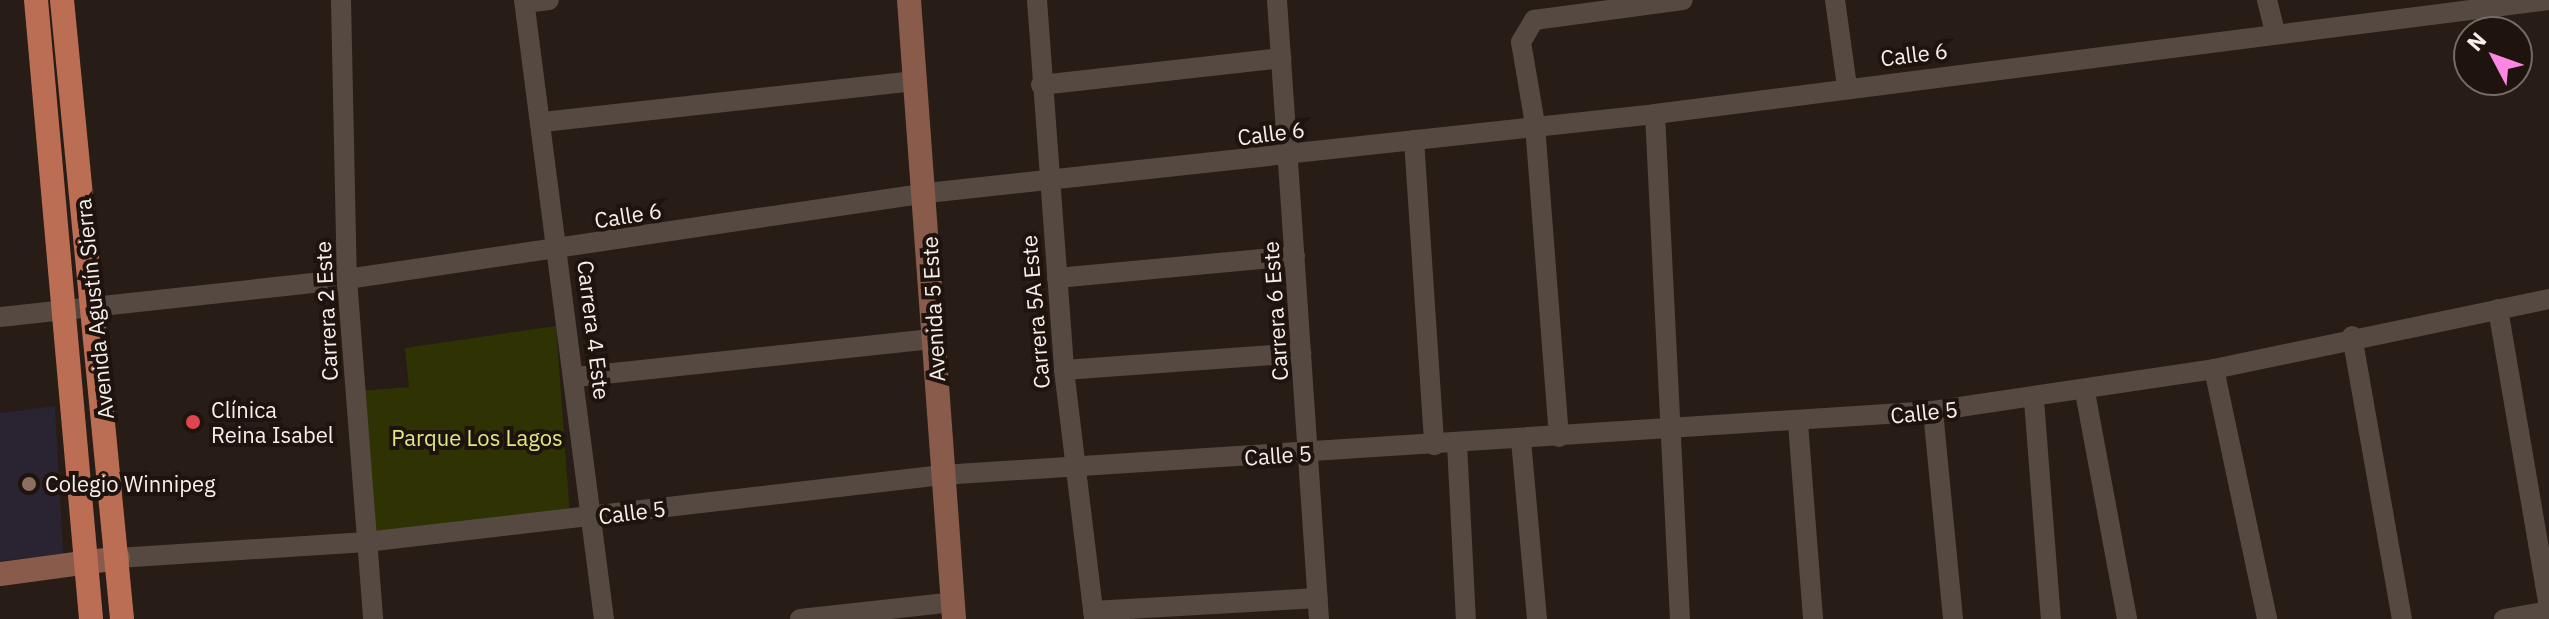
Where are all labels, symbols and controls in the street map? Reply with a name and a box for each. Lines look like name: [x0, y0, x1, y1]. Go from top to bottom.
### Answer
north arrow: [2453, 16, 2533, 96]
text: N: [2460, 26, 2492, 57]
street label: Calle 6: [1879, 37, 1949, 71]
street label: Calle 6: [1236, 116, 1306, 150]
street label: Avenida Agustín Sierra: [69, 197, 119, 421]
street label: Calle 6: [592, 197, 664, 233]
street label: Carrera 5A Este: [1015, 234, 1055, 390]
street label: Avenida 5 Este: [916, 236, 950, 382]
street label: Carrera 2 Este: [309, 240, 343, 382]
street label: Carrera 6 Este: [1257, 240, 1293, 382]
street label: Carrera 4 Este: [572, 259, 616, 401]
street label: Calle 5: [1889, 395, 1959, 429]
place label: Clínica Reina Isabel: [211, 396, 334, 448]
marker: Clínica Reina Isabel: [182, 411, 204, 433]
park label: Parque Los Lagos: [391, 425, 563, 451]
street label: Calle 5: [1243, 439, 1313, 471]
place label: Colegio Winnipeg: [45, 471, 216, 497]
marker: Colegio Winnipeg: [20, 475, 38, 493]
street label: Calle 5: [597, 495, 667, 529]

